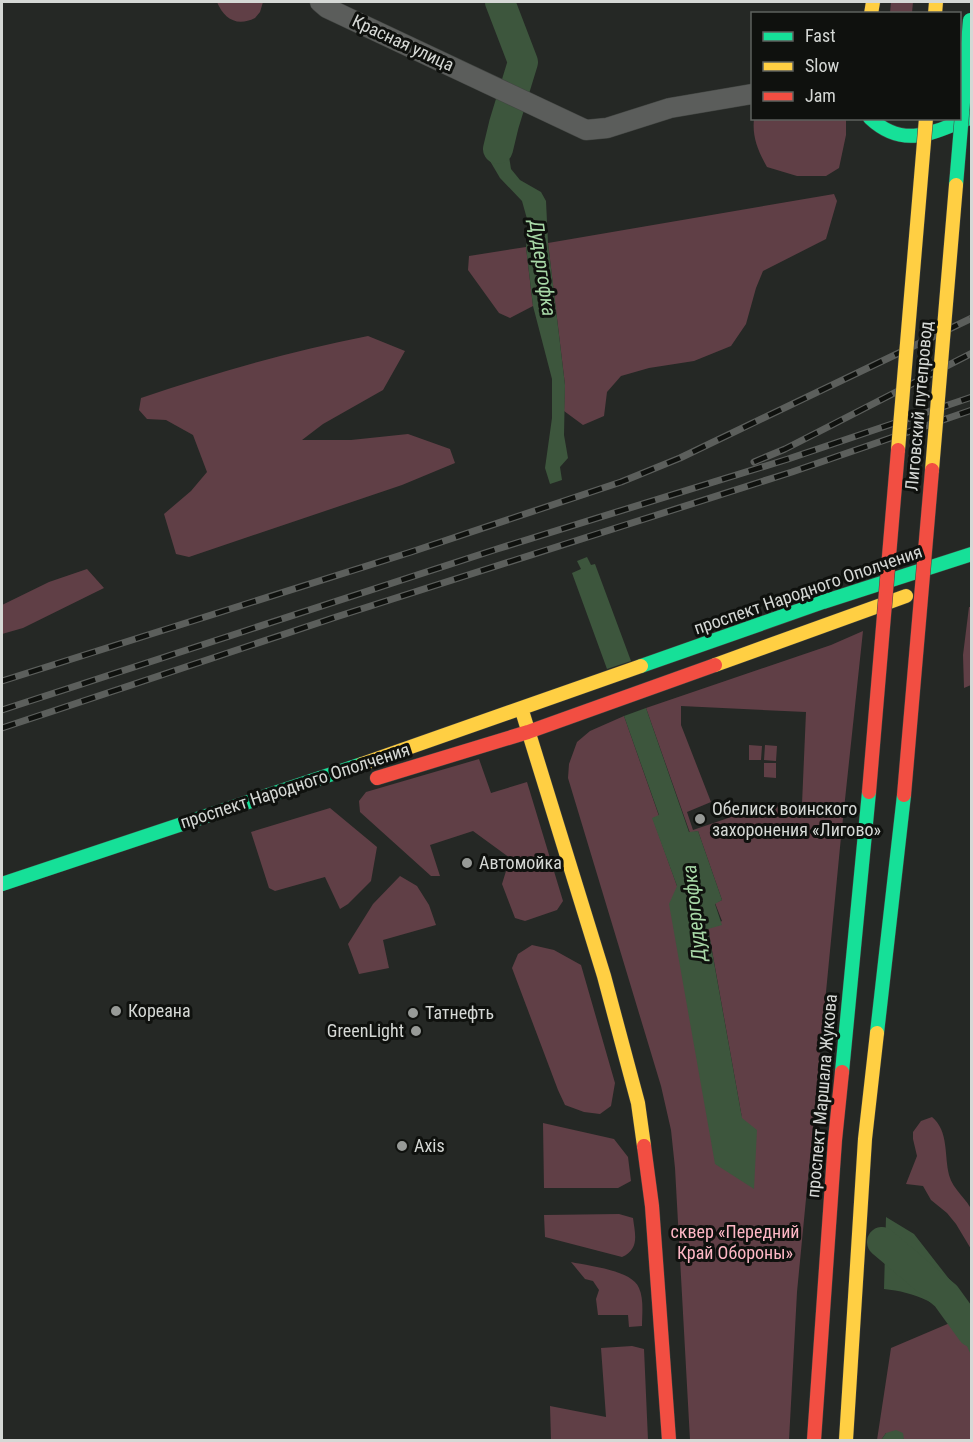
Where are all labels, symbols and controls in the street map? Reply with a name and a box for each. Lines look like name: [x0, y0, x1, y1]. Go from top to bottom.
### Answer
street label: Красная улица: [349, 10, 457, 75]
legend: [751, 12, 961, 120]
text: Fast: [805, 25, 836, 46]
text: Slow: [805, 55, 840, 76]
text: Jam: [805, 85, 836, 106]
water label: Дудергофка: [524, 216, 562, 318]
street label: Лиговский путепровод: [901, 320, 936, 492]
street label: проспект Народного Ополчения: [691, 541, 925, 639]
street label: проспект Народного Ополчения: [177, 738, 412, 833]
place label: Обелиск воинского захоронения «Лигово»: [712, 798, 881, 840]
marker: Обелиск воинского захоронения «Лигово»: [693, 812, 707, 826]
place label: Автомойка: [479, 852, 562, 873]
marker: Автомойка: [460, 856, 474, 870]
water label: Дудергофка: [677, 864, 711, 964]
street label: проспект Маршала Жукова: [802, 993, 841, 1199]
place label: Кореана: [128, 1000, 191, 1021]
place label: Татнефть: [425, 1002, 494, 1023]
marker: Кореана: [109, 1004, 123, 1018]
marker: Татнефть: [406, 1006, 420, 1020]
place label: GreenLight: [327, 1020, 404, 1041]
marker: GreenLight: [409, 1024, 423, 1038]
place label: Axis: [414, 1135, 445, 1156]
marker: Axis: [395, 1139, 409, 1153]
park label: сквер «Передний Край Обороны»: [670, 1221, 800, 1263]

